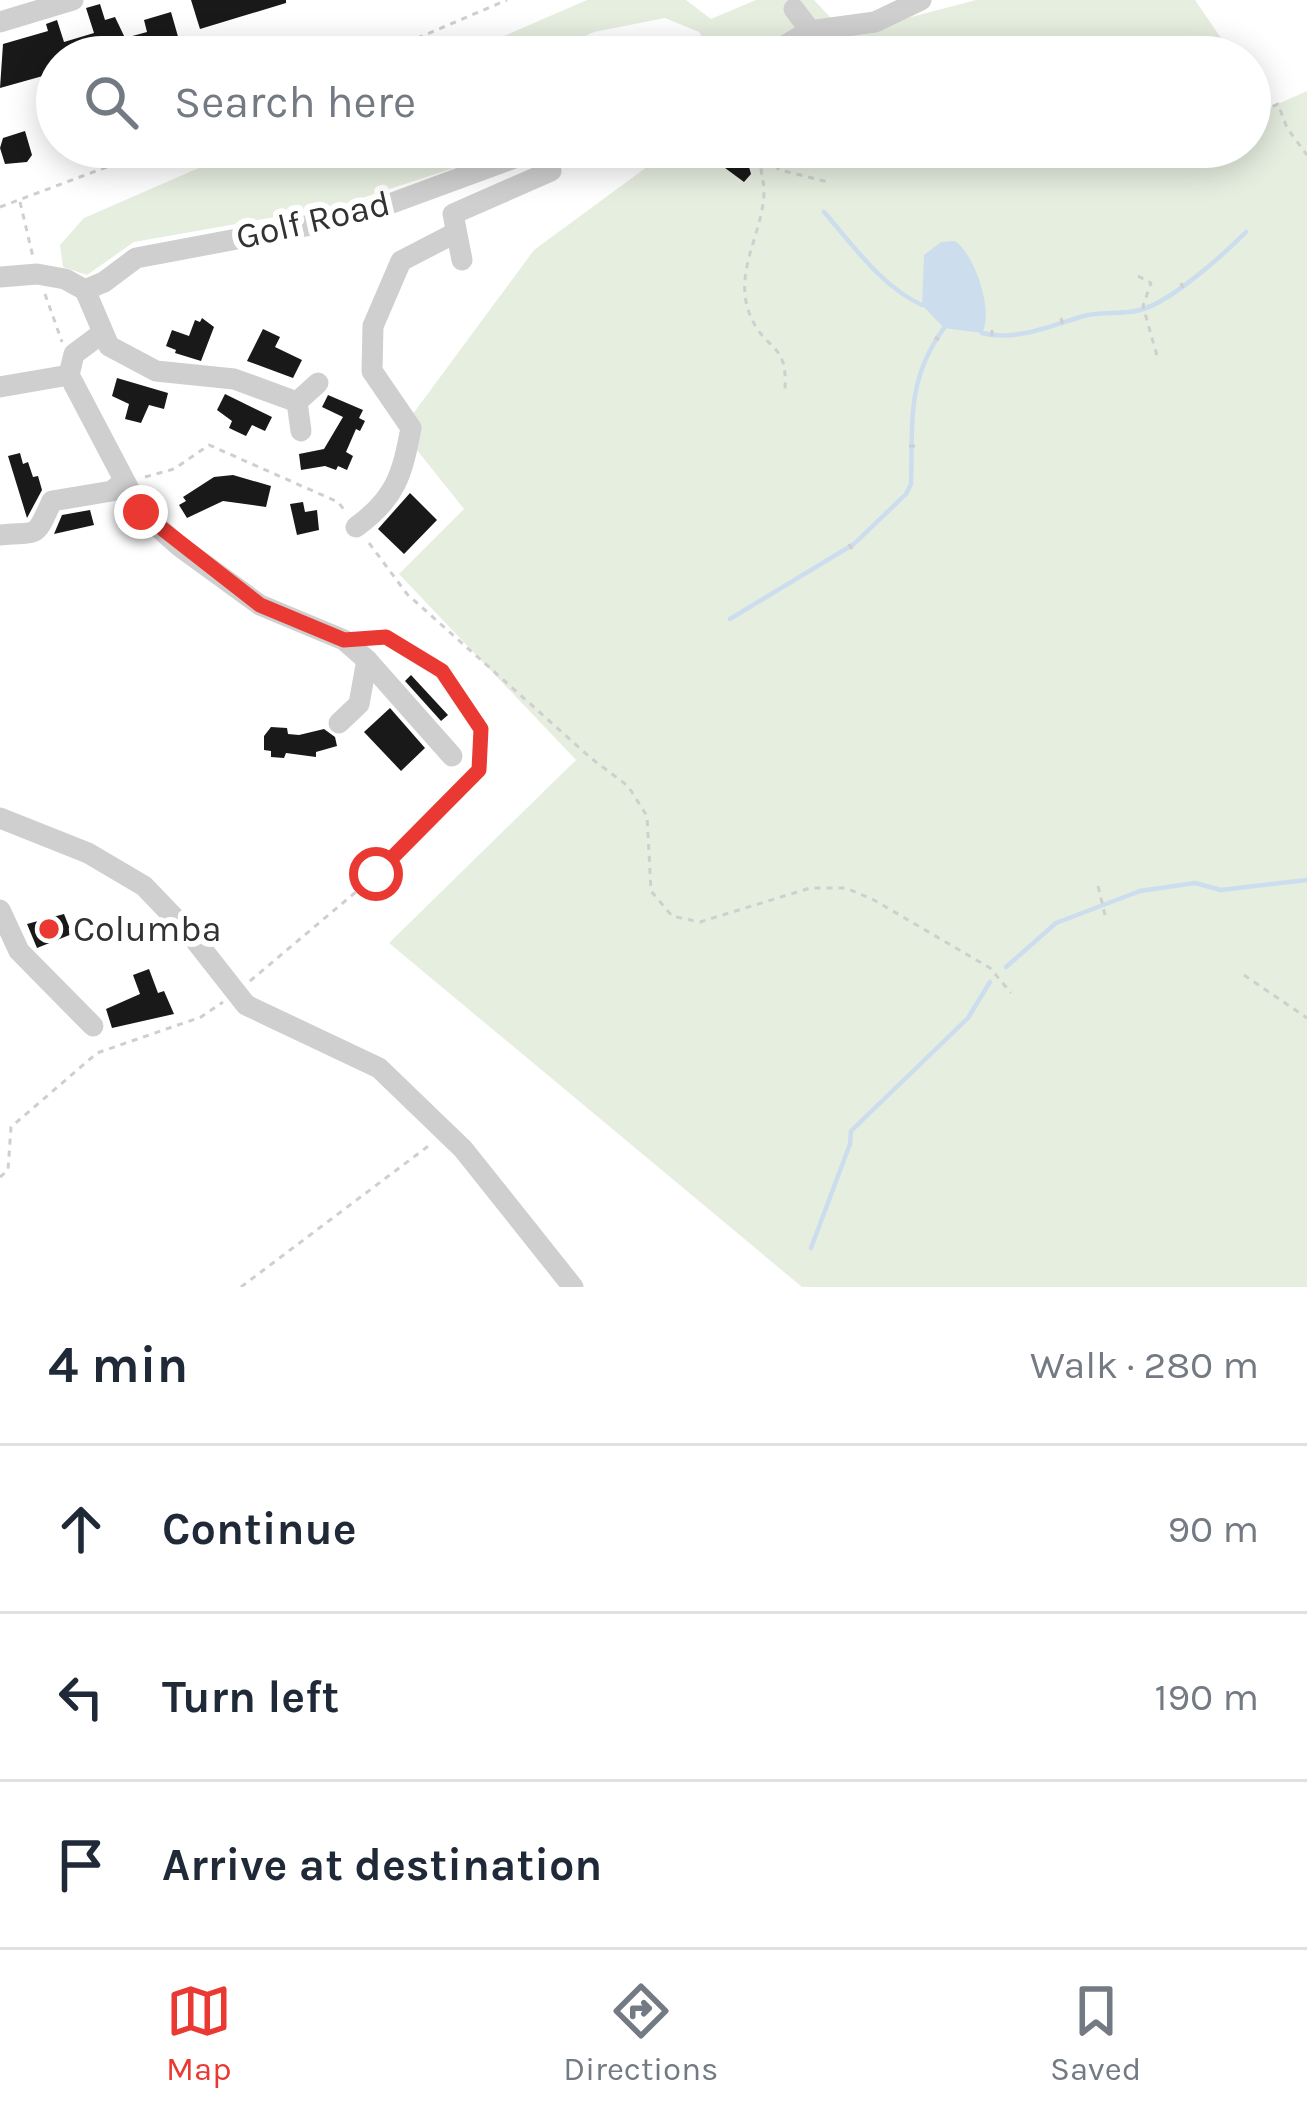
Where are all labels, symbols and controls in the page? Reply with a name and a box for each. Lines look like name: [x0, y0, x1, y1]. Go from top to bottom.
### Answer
search box: [36, 36, 1271, 168]
icon: search: [78, 69, 144, 135]
text: Search here: [174, 76, 416, 128]
street label: Golf Road: [232, 182, 394, 258]
route end: [114, 485, 168, 539]
route start: [349, 847, 403, 901]
place label: Columba: [73, 908, 221, 950]
marker: Columba: [36, 916, 62, 942]
text: 4 min: [48, 1335, 188, 1395]
text: Walk · 280 m: [1030, 1342, 1259, 1388]
icon: ahead: [48, 1496, 114, 1562]
text: Continue: [162, 1503, 357, 1555]
text: 90 m: [1167, 1506, 1259, 1552]
icon: left: [48, 1664, 114, 1730]
text: Turn left: [162, 1671, 339, 1723]
text: 190 m: [1155, 1674, 1259, 1720]
icon: arrive: [48, 1832, 114, 1898]
text: Arrive at destination: [162, 1839, 602, 1891]
tab: Map: [166, 1978, 232, 2088]
tab: Directions: [563, 1978, 718, 2088]
tab: Saved: [1050, 1978, 1141, 2088]

